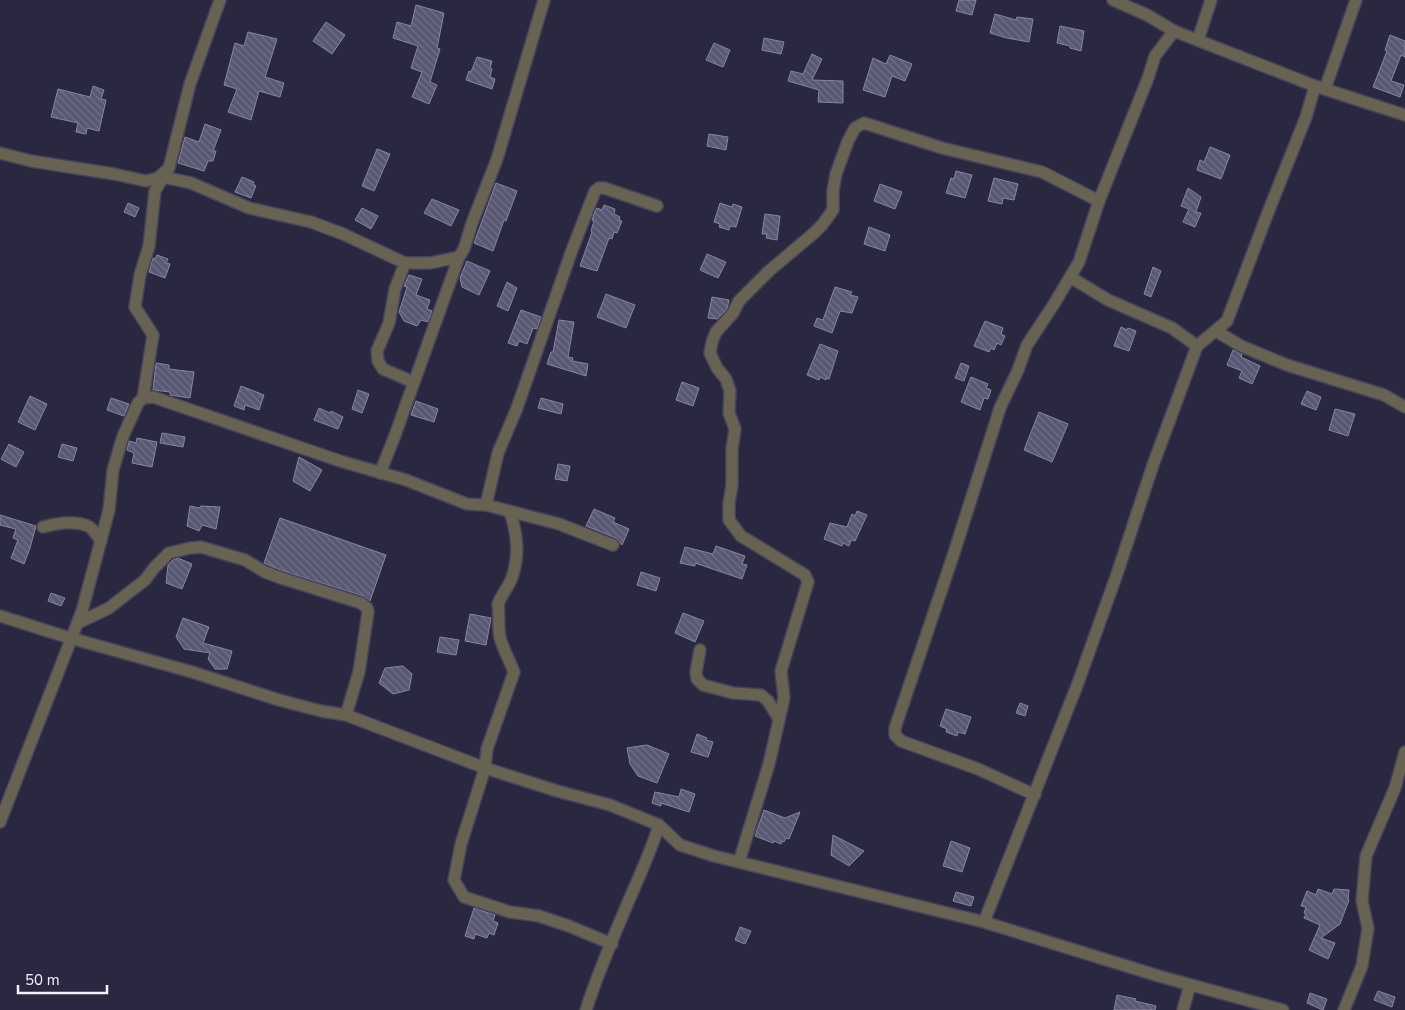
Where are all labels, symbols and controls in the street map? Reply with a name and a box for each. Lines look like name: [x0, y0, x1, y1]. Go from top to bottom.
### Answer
scale bar: [18, 962, 106, 994]
text: 50 m: [25, 970, 60, 990]

